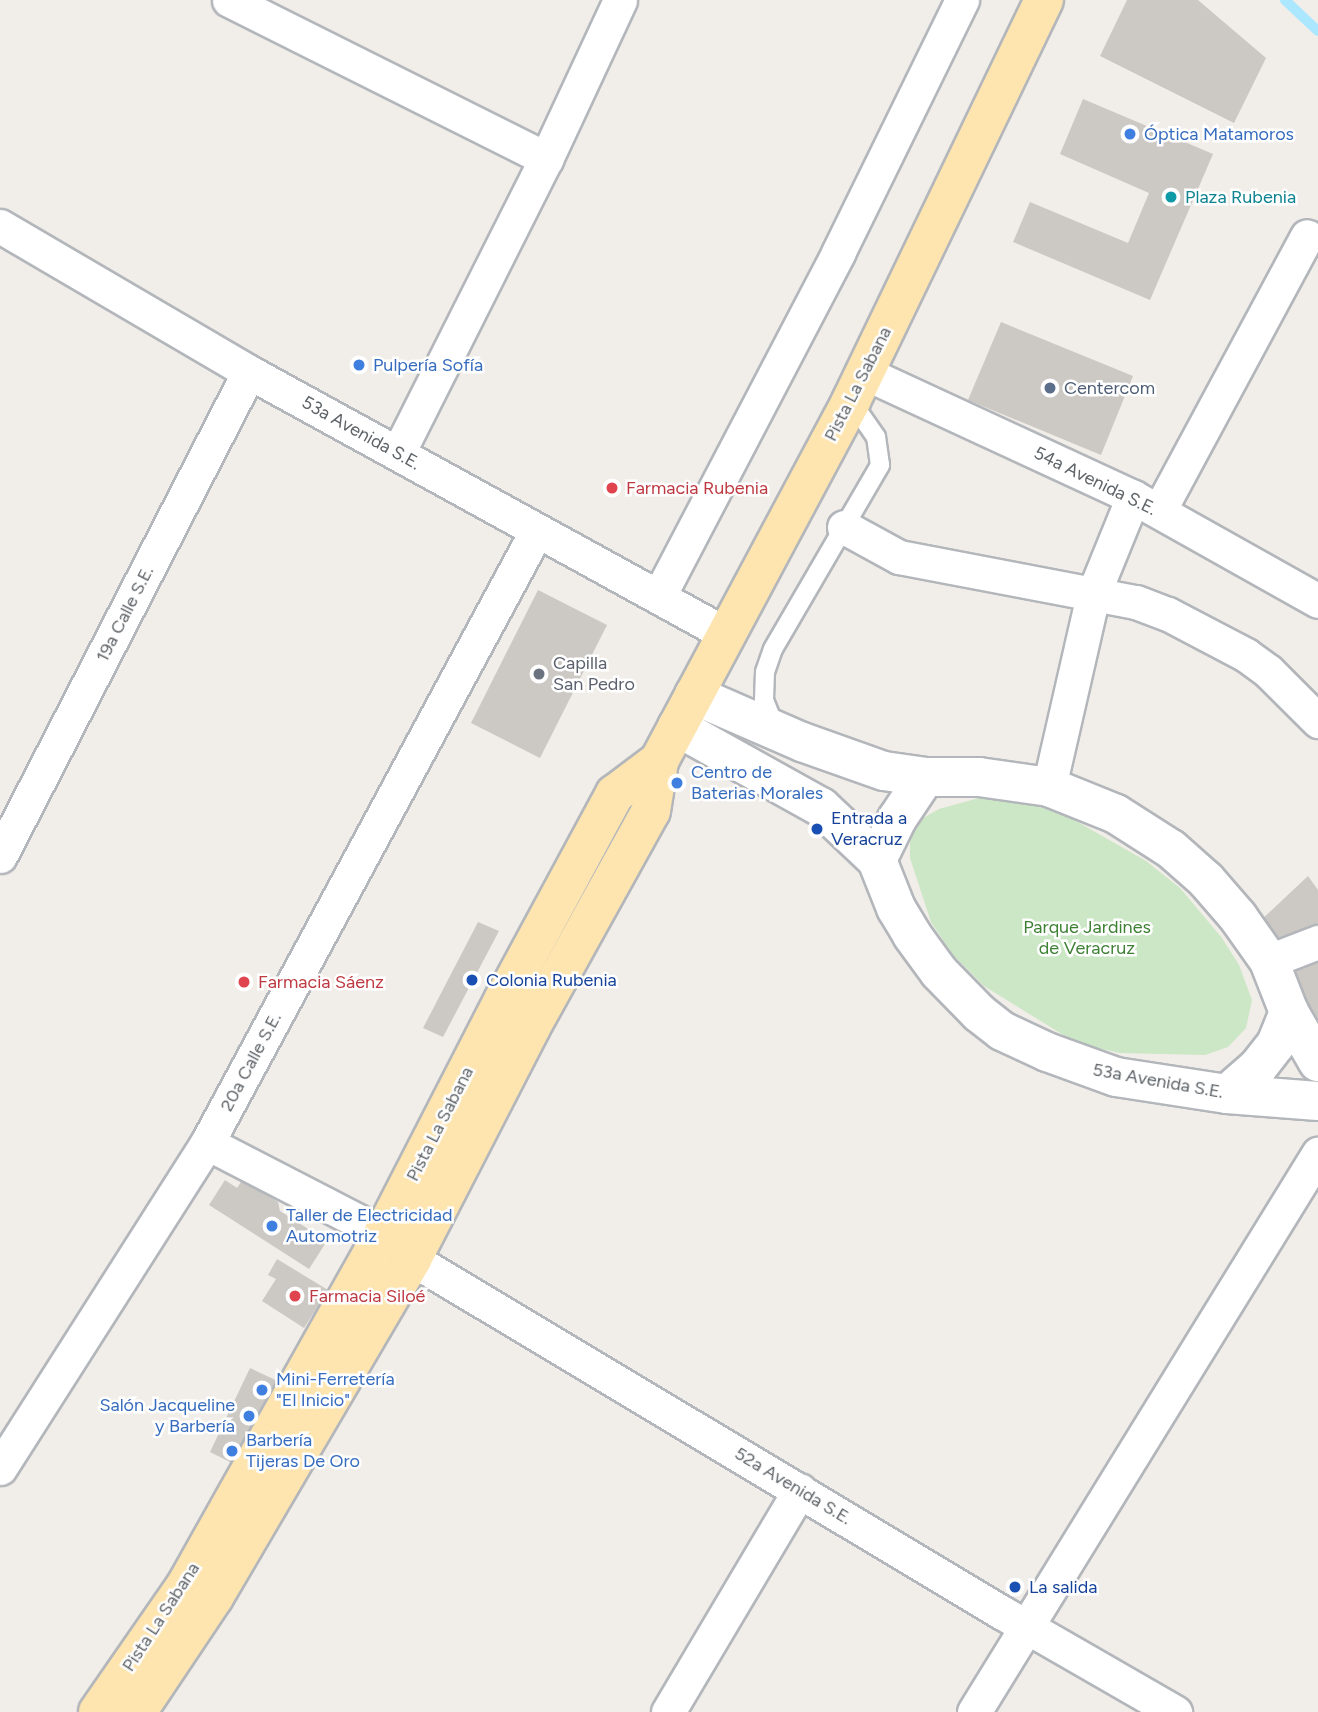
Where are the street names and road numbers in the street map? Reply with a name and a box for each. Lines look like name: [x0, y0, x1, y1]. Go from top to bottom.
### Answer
street label: Pista La Sabana: [820, 323, 896, 445]
street label: 53a Avenida S.E.: [298, 391, 424, 475]
street label: 54a Avenida S.E.: [1030, 442, 1160, 520]
street label: 19a Calle S.E.: [92, 562, 158, 666]
street label: 20a Calle S.E.: [216, 1009, 286, 1115]
street label: 53a Avenida S.E.: [1091, 1059, 1225, 1103]
street label: Pista La Sabana: [402, 1063, 478, 1185]
street label: 52a Avenida S.E.: [731, 1443, 855, 1529]
street label: Pista La Sabana: [118, 1558, 204, 1676]

